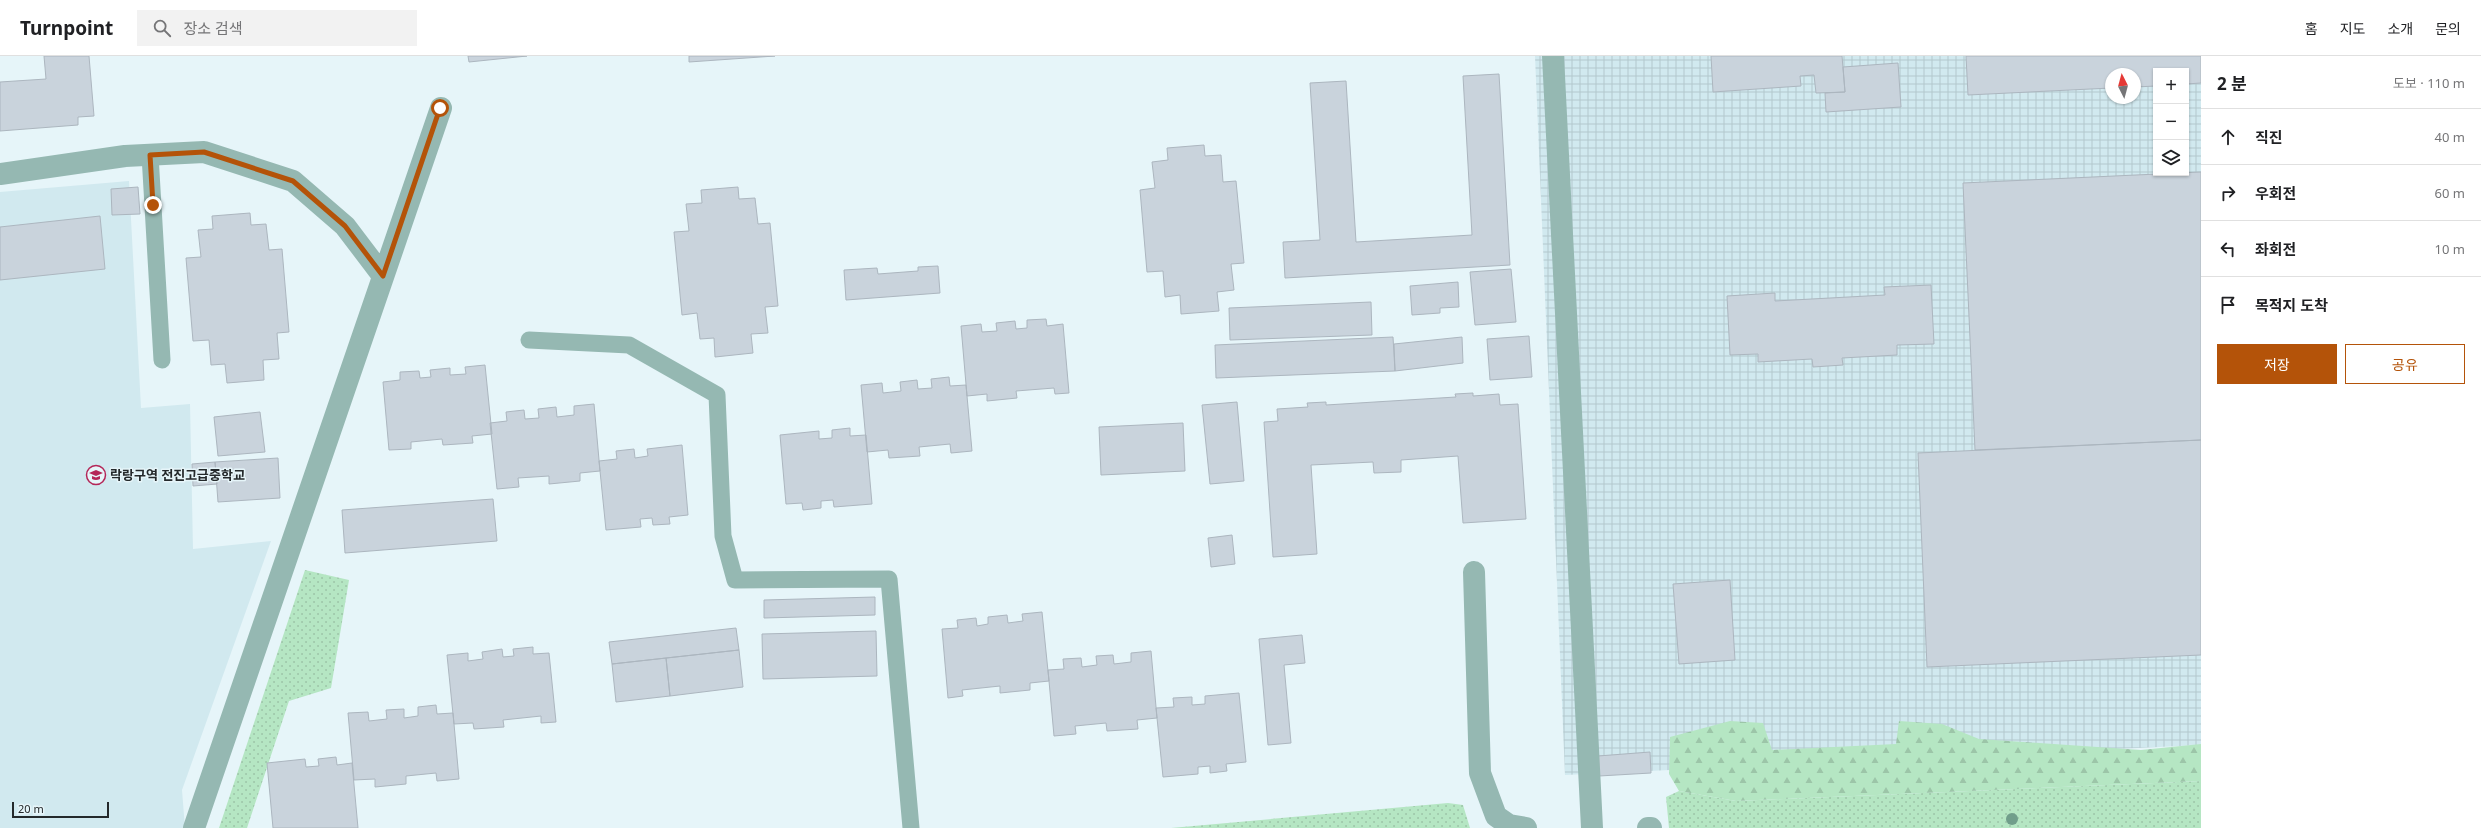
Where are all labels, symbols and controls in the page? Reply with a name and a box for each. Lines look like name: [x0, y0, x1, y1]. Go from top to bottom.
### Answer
search box: [137, 10, 417, 46]
text: Turnpoint: [20, 15, 113, 41]
icon: search: [151, 17, 173, 39]
text: 장소 검색: [183, 18, 242, 38]
text: 홈: [2305, 19, 2318, 38]
text: 지도: [2340, 19, 2365, 38]
text: 소개: [2387, 19, 2413, 38]
text: 문의: [2435, 19, 2461, 38]
north arrow: [2105, 68, 2141, 104]
map controls: [2153, 68, 2189, 176]
button: +: [2153, 68, 2189, 104]
text: 2 분: [2217, 72, 2247, 95]
text: 도보 · 110 m: [2393, 74, 2465, 92]
route start: [431, 99, 449, 117]
button: −: [2153, 104, 2189, 140]
icon: ahead: [2217, 126, 2239, 148]
text: 직진: [2255, 127, 2283, 147]
text: 40 m: [2435, 128, 2465, 146]
button: layers: [2153, 140, 2189, 176]
icon: right: [2217, 182, 2239, 204]
text: 우회전: [2255, 183, 2296, 203]
text: 60 m: [2435, 184, 2465, 202]
route end: [144, 196, 162, 214]
icon: left: [2217, 238, 2239, 260]
text: 좌회전: [2255, 239, 2296, 259]
text: 10 m: [2435, 240, 2465, 258]
icon: arrive: [2217, 294, 2239, 316]
text: 목적지 도착: [2255, 295, 2328, 315]
button: 저장: [2217, 344, 2337, 384]
button: 공유: [2345, 344, 2465, 384]
school or university icon: 락랑구역 전진고급중학교: [85, 464, 107, 486]
place label: 락랑구역 전진고급중학교: [110, 466, 245, 484]
scale bar: [12, 800, 109, 819]
text: 20 m: [18, 801, 44, 816]

